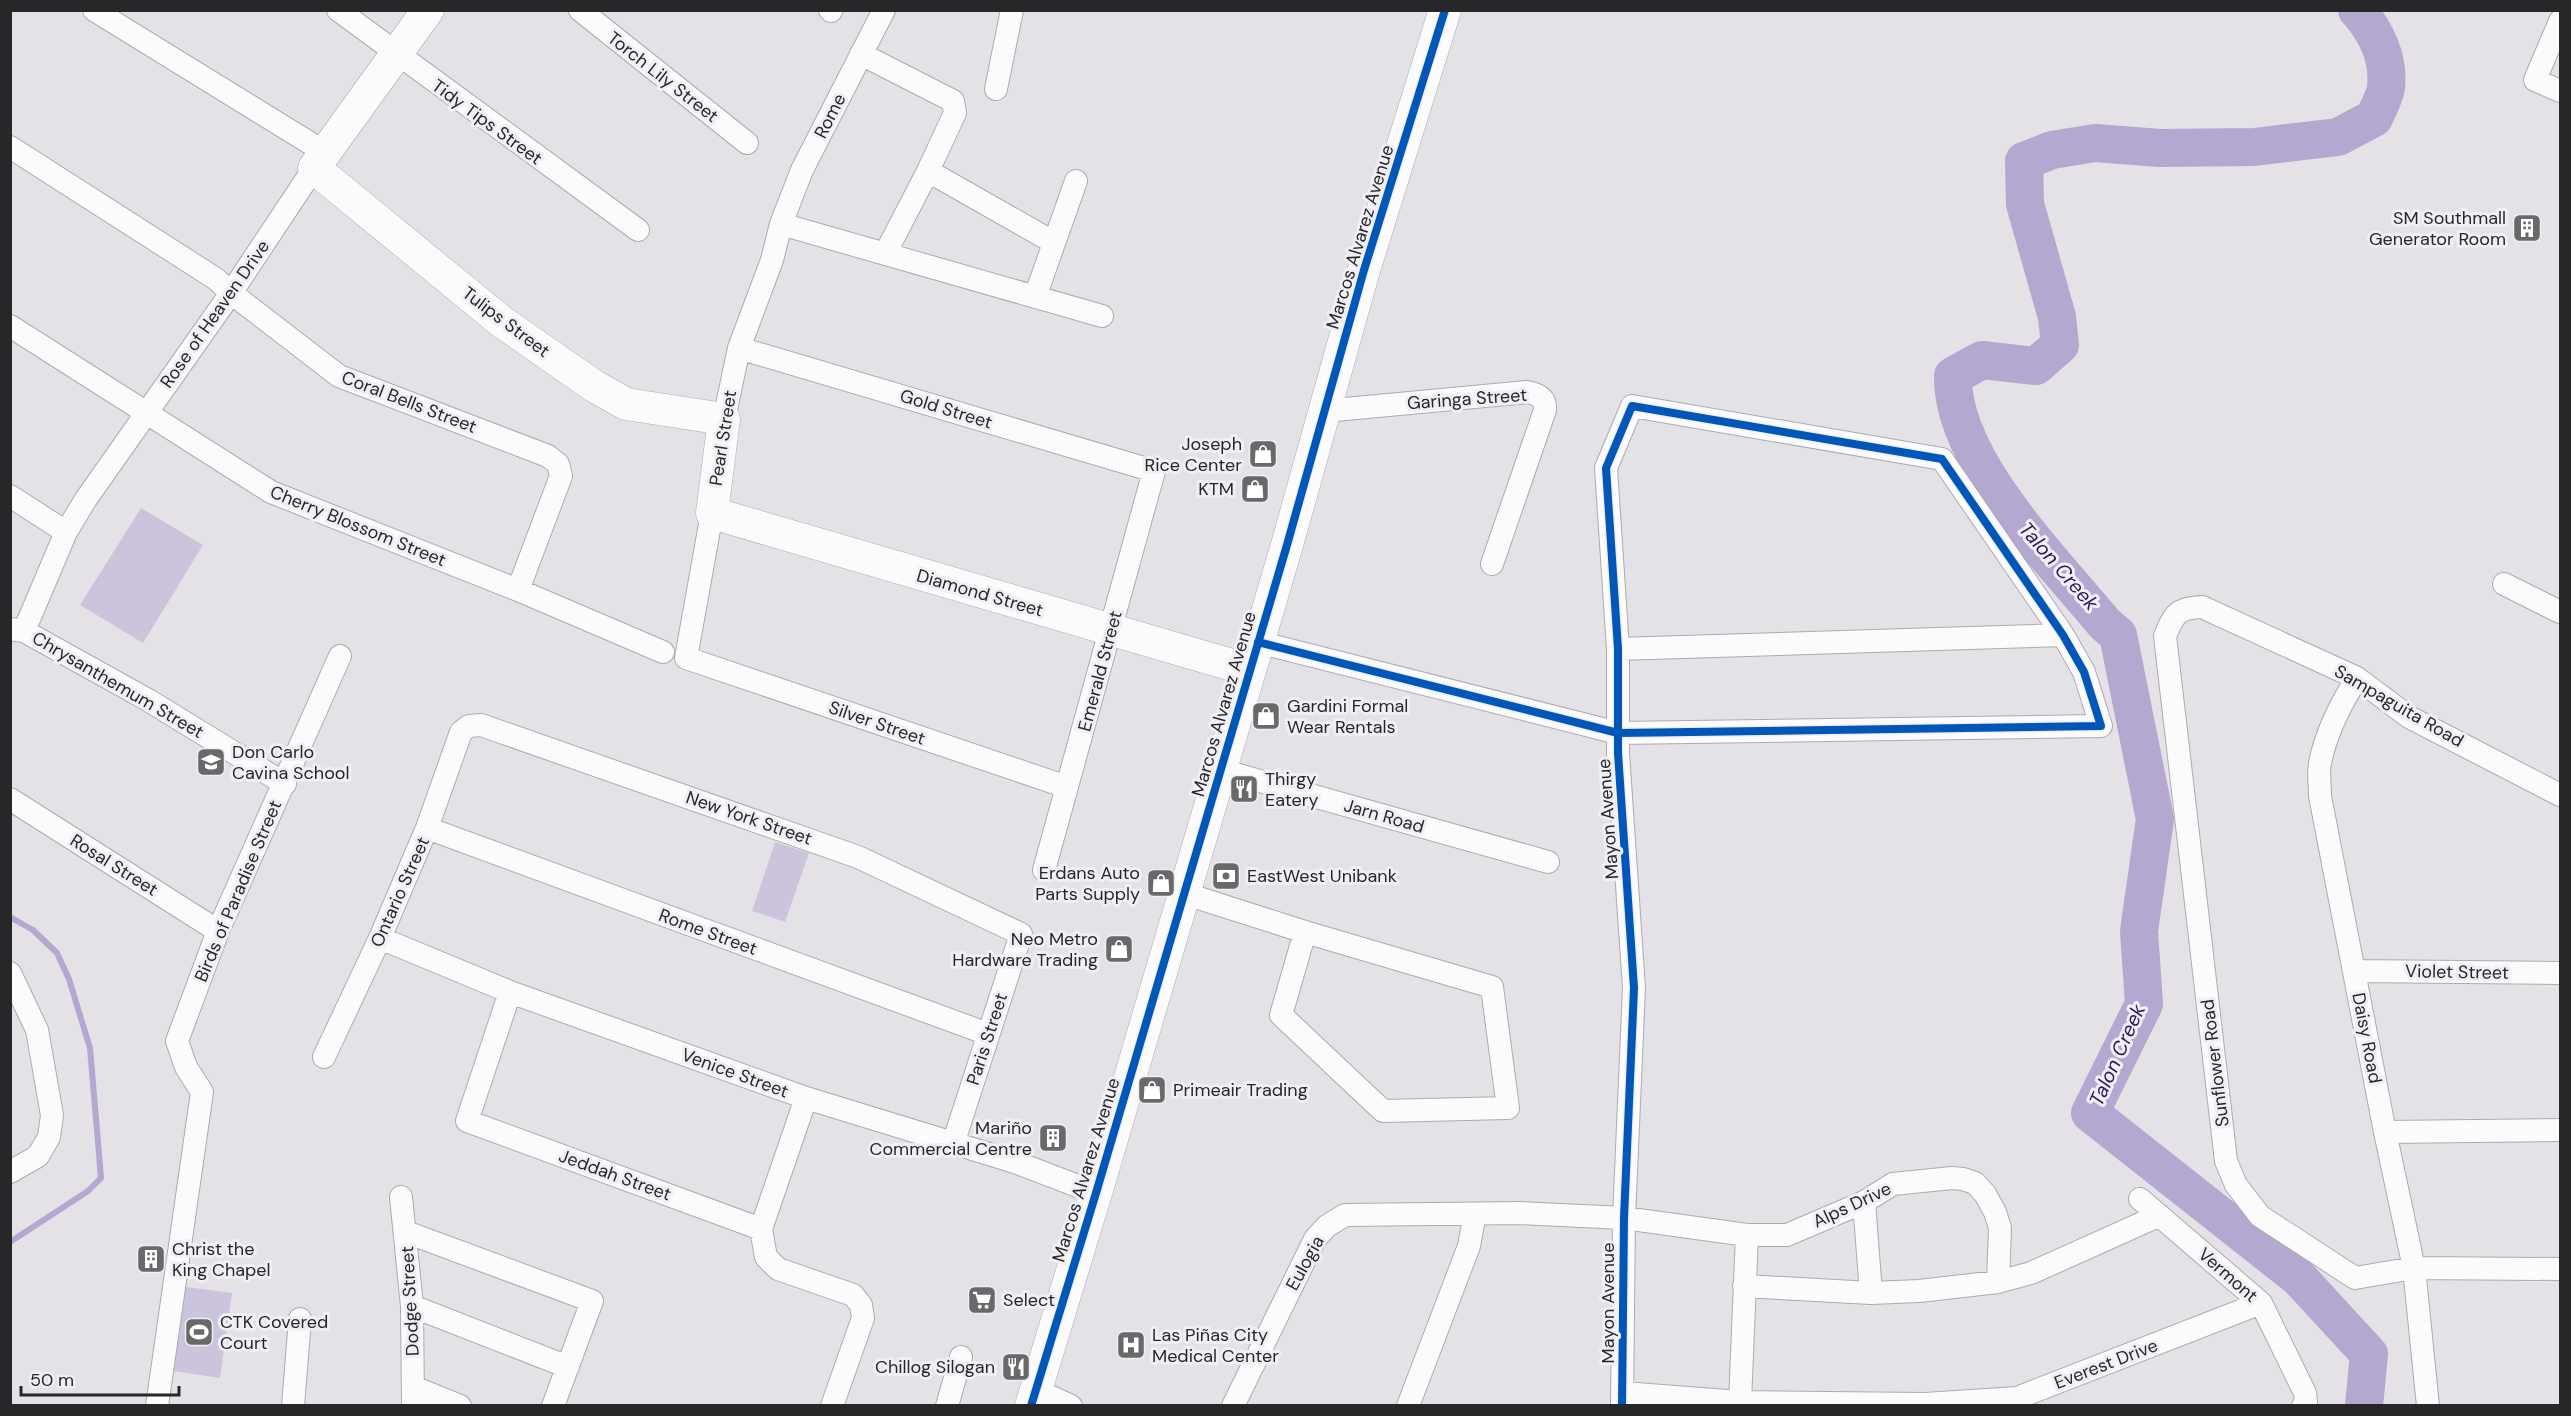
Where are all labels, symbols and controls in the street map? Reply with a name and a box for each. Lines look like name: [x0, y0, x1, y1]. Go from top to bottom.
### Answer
street label: Torch Lily Street: [603, 26, 723, 128]
street label: Tidy Tips Street: [427, 74, 547, 170]
street label: Rome: [809, 90, 851, 142]
street label: Marcos Alvarez Avenue: [1321, 142, 1399, 332]
place label: SM Southmall Generator Room: [2369, 206, 2506, 251]
building icon: SM Southmall Generator Room: [2511, 212, 2543, 244]
street label: Rose of Heaven Drive: [155, 235, 275, 393]
street label: Tulips Street: [457, 281, 555, 363]
street label: Coral Bells Street: [338, 365, 480, 439]
street label: Garinga Street: [1406, 383, 1528, 415]
street label: Gold Street: [897, 384, 995, 434]
street label: Pearl Street: [704, 389, 742, 487]
place label: Joseph Rice Center: [1145, 432, 1242, 477]
shop icon: Joseph Rice Center: [1247, 438, 1279, 470]
shop icon: KTM: [1239, 473, 1271, 505]
place label: KTM: [1198, 477, 1234, 501]
street label: Cherry Blossom Street: [266, 480, 450, 572]
water label: Talon Creek: [2013, 516, 2105, 616]
street label: Diamond Street: [914, 563, 1046, 623]
street label: Emerald Street: [1072, 608, 1128, 734]
street label: Marcos Alvarez Avenue: [1186, 609, 1262, 799]
street label: Chrysanthemum Street: [28, 626, 208, 744]
street label: Sampaguita Road: [2330, 659, 2468, 753]
place label: Gardini Formal Wear Rentals: [1287, 694, 1408, 739]
street label: Silver Street: [826, 695, 928, 751]
shop icon: Gardini Formal Wear Rentals: [1250, 700, 1282, 732]
place label: Don Carlo Cavina School: [232, 740, 350, 785]
school or university icon: Don Carlo Cavina School: [195, 746, 227, 778]
street label: Mayon Avenue: [1592, 758, 1624, 880]
place label: Thirgy Eatery: [1265, 767, 1318, 812]
restaurant icon: Thirgy Eatery: [1228, 773, 1260, 805]
street label: New York Street: [683, 785, 815, 851]
street label: Jarn Road: [1341, 793, 1427, 839]
street label: Birds of Paradise Street: [189, 797, 287, 985]
street label: Rosal Street: [65, 828, 163, 902]
street label: Ontario Street: [365, 833, 435, 951]
bank icon: EastWest Unibank: [1210, 860, 1242, 892]
place label: Erdans Auto Parts Supply: [1035, 861, 1140, 906]
place label: EastWest Unibank: [1247, 864, 1397, 888]
shop icon: Erdans Auto Parts Supply: [1145, 867, 1177, 899]
street label: Rome Street: [656, 903, 760, 961]
place label: Neo Metro Hardware Trading: [952, 927, 1098, 972]
shop icon: Neo Metro Hardware Trading: [1103, 933, 1135, 965]
street label: Violet Street: [2405, 959, 2509, 985]
street label: Paris Street: [961, 990, 1013, 1088]
street label: Daisy Road: [2346, 991, 2388, 1085]
street label: Sunflower Road: [2195, 998, 2235, 1128]
water label: Talon Creek: [2083, 999, 2151, 1110]
street label: Venice Street: [678, 1043, 792, 1103]
shop icon: Primeair Trading: [1136, 1074, 1168, 1106]
street label: Marcos Alvarez Avenue: [1047, 1075, 1125, 1265]
place label: Primeair Trading: [1173, 1078, 1308, 1102]
place label: Mariño Commercial Centre: [870, 1116, 1032, 1161]
building icon: Mariño Commercial Centre: [1037, 1122, 1069, 1154]
street label: Jeddah Street: [556, 1144, 674, 1206]
street label: Alps Drive: [1809, 1176, 1895, 1234]
street label: Eulogia: [1280, 1231, 1330, 1295]
place label: Christ the King Chapel: [172, 1237, 271, 1282]
street label: Vermont: [2193, 1242, 2263, 1308]
building icon: Christ the King Chapel: [135, 1243, 167, 1275]
street label: Mayon Avenue: [1596, 1243, 1620, 1363]
street label: Dodge Street: [395, 1245, 425, 1357]
supermarket icon: Select: [966, 1284, 998, 1316]
place label: Select: [1003, 1288, 1055, 1312]
place label: CTK Covered Court: [220, 1310, 328, 1355]
sports icon: CTK Covered Court: [183, 1316, 215, 1348]
place label: Las Piñas City Medical Center: [1152, 1323, 1279, 1368]
hospital icon: Las Piñas City Medical Center: [1115, 1329, 1147, 1361]
street label: Everest Drive: [2051, 1333, 2161, 1395]
restaurant icon: Chillog Silogan: [1000, 1351, 1032, 1383]
place label: Chillog Silogan: [875, 1355, 995, 1379]
scale bar: [21, 1359, 178, 1397]
text: 50 m: [30, 1368, 74, 1392]

